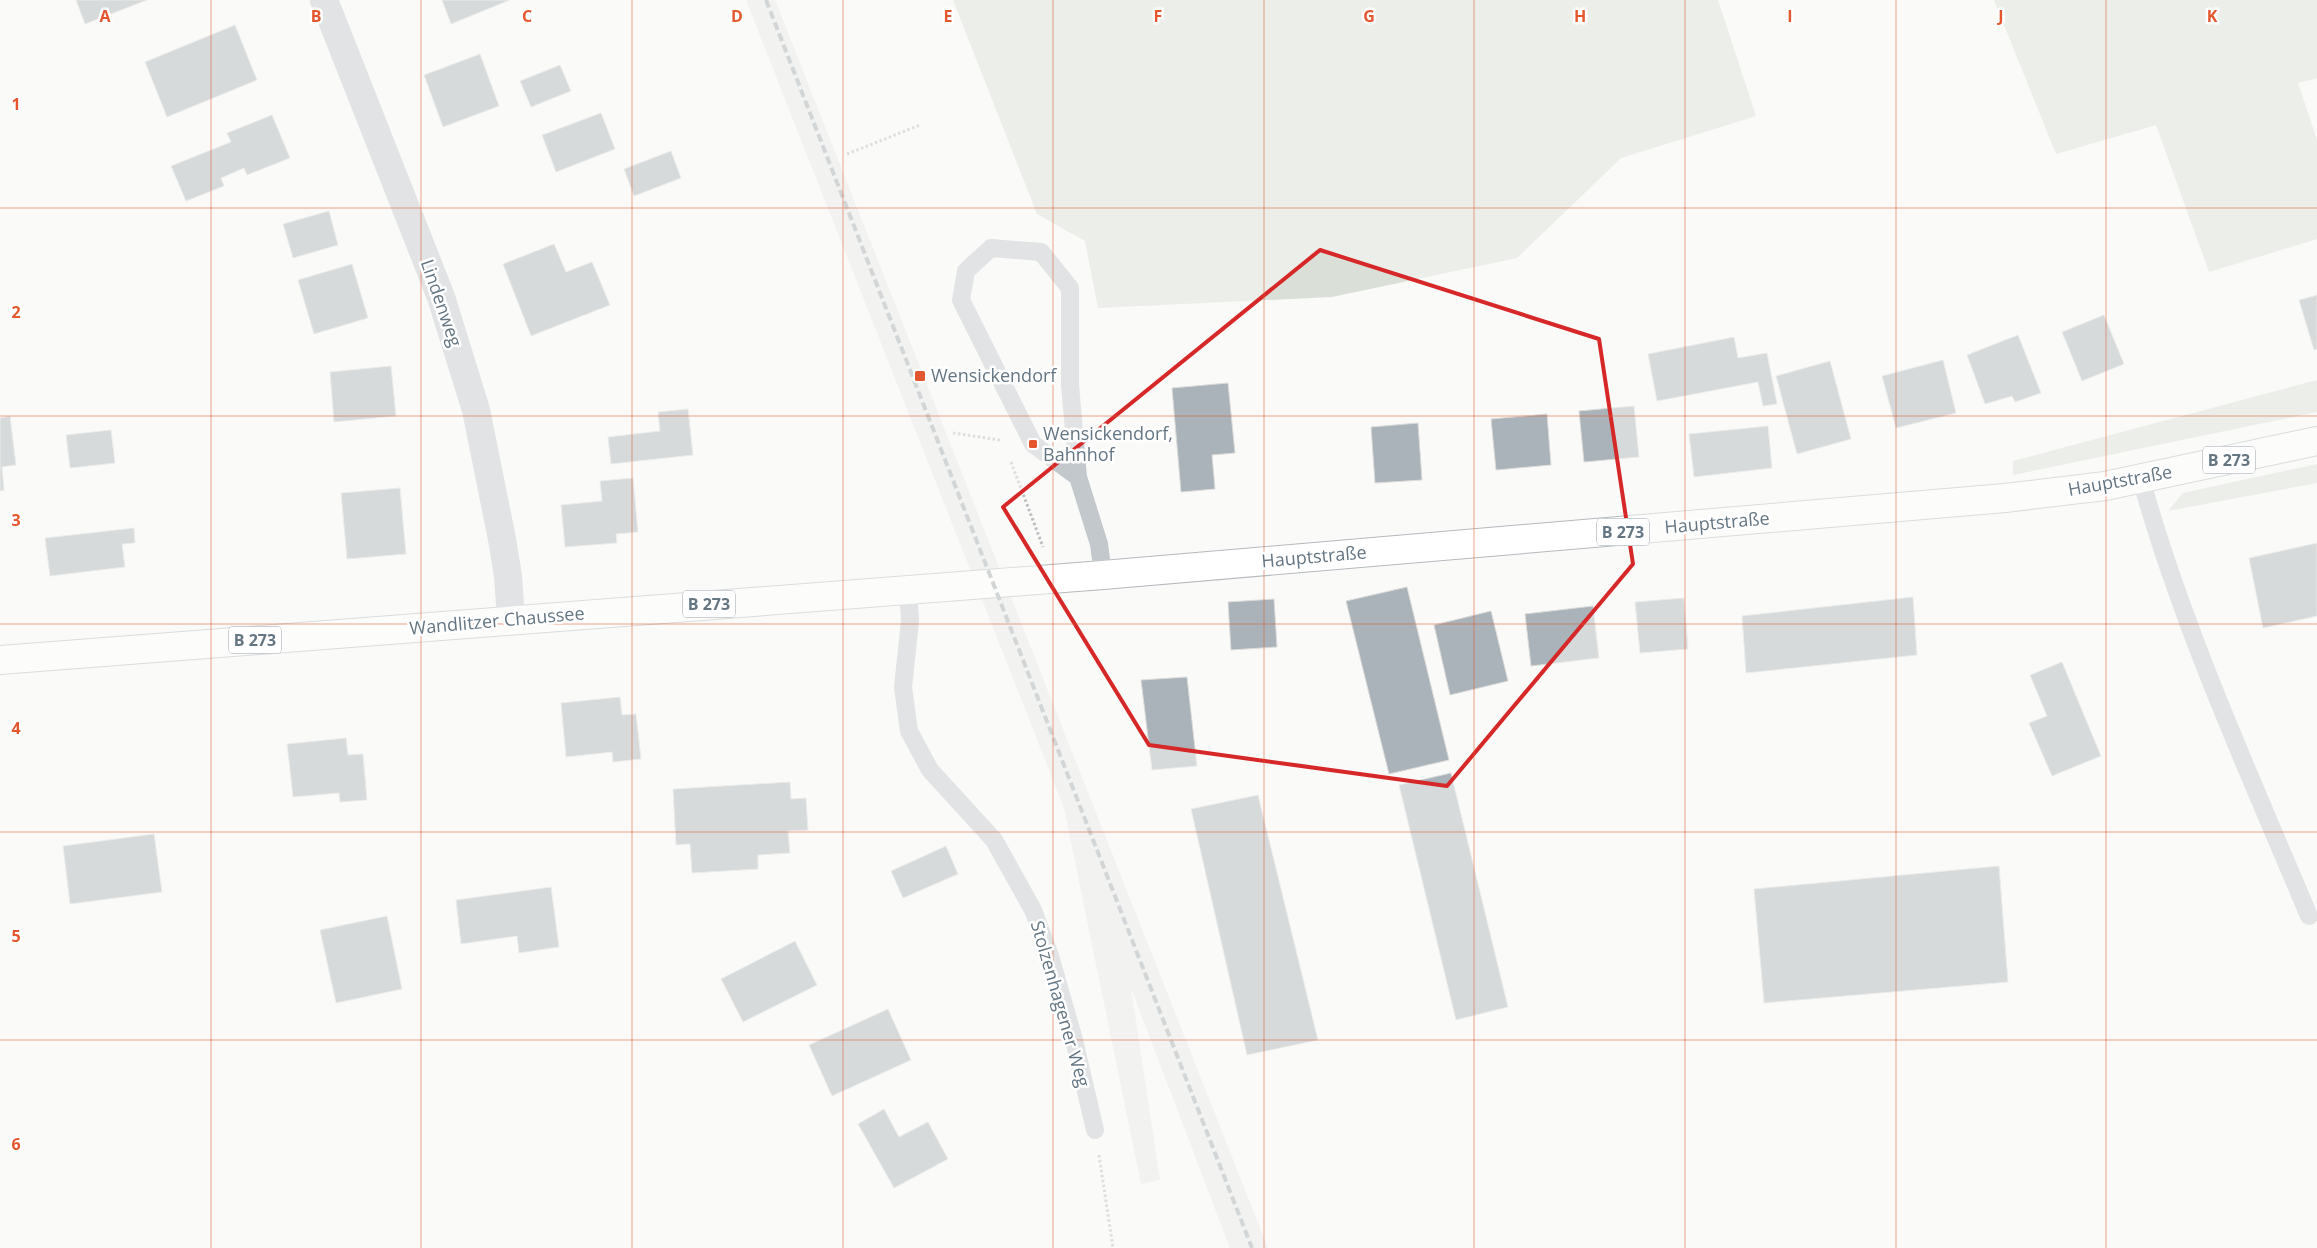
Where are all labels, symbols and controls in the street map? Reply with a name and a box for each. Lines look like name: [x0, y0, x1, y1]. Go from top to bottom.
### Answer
text: A: [99, 5, 111, 27]
text: B: [311, 5, 321, 27]
text: C: [522, 5, 532, 27]
text: D: [731, 5, 743, 27]
text: E: [944, 5, 953, 27]
text: F: [1154, 5, 1162, 27]
text: G: [1363, 5, 1375, 27]
text: H: [1574, 5, 1586, 27]
text: I: [1787, 5, 1793, 27]
text: J: [1996, 5, 2004, 27]
text: K: [2207, 5, 2218, 27]
text: 1: [11, 93, 21, 115]
street label: Lindenweg: [416, 256, 468, 350]
text: 2: [11, 301, 21, 323]
place label: Wensickendorf: [931, 363, 1057, 387]
marker: Wensickendorf: [913, 369, 927, 383]
place label: Wensickendorf, Bahnhof: [1043, 421, 1173, 466]
marker: Wensickendorf, Bahnhof: [1027, 438, 1039, 450]
road number: B 273: [2203, 446, 2255, 474]
street label: Hauptstraße: [2066, 459, 2174, 501]
street label: Hauptstraße: [1663, 505, 1770, 539]
text: 3: [11, 509, 21, 531]
road number: B 273: [1597, 518, 1649, 546]
street label: Hauptstraße: [1260, 539, 1367, 573]
road number: B 273: [683, 590, 735, 618]
street label: Wandlitzer Chaussee: [408, 600, 585, 640]
road number: B 273: [229, 626, 281, 654]
text: 4: [11, 717, 21, 739]
street label: Stolzenhagener Weg: [1026, 918, 1096, 1090]
text: 5: [11, 925, 21, 947]
text: 6: [11, 1133, 21, 1155]

